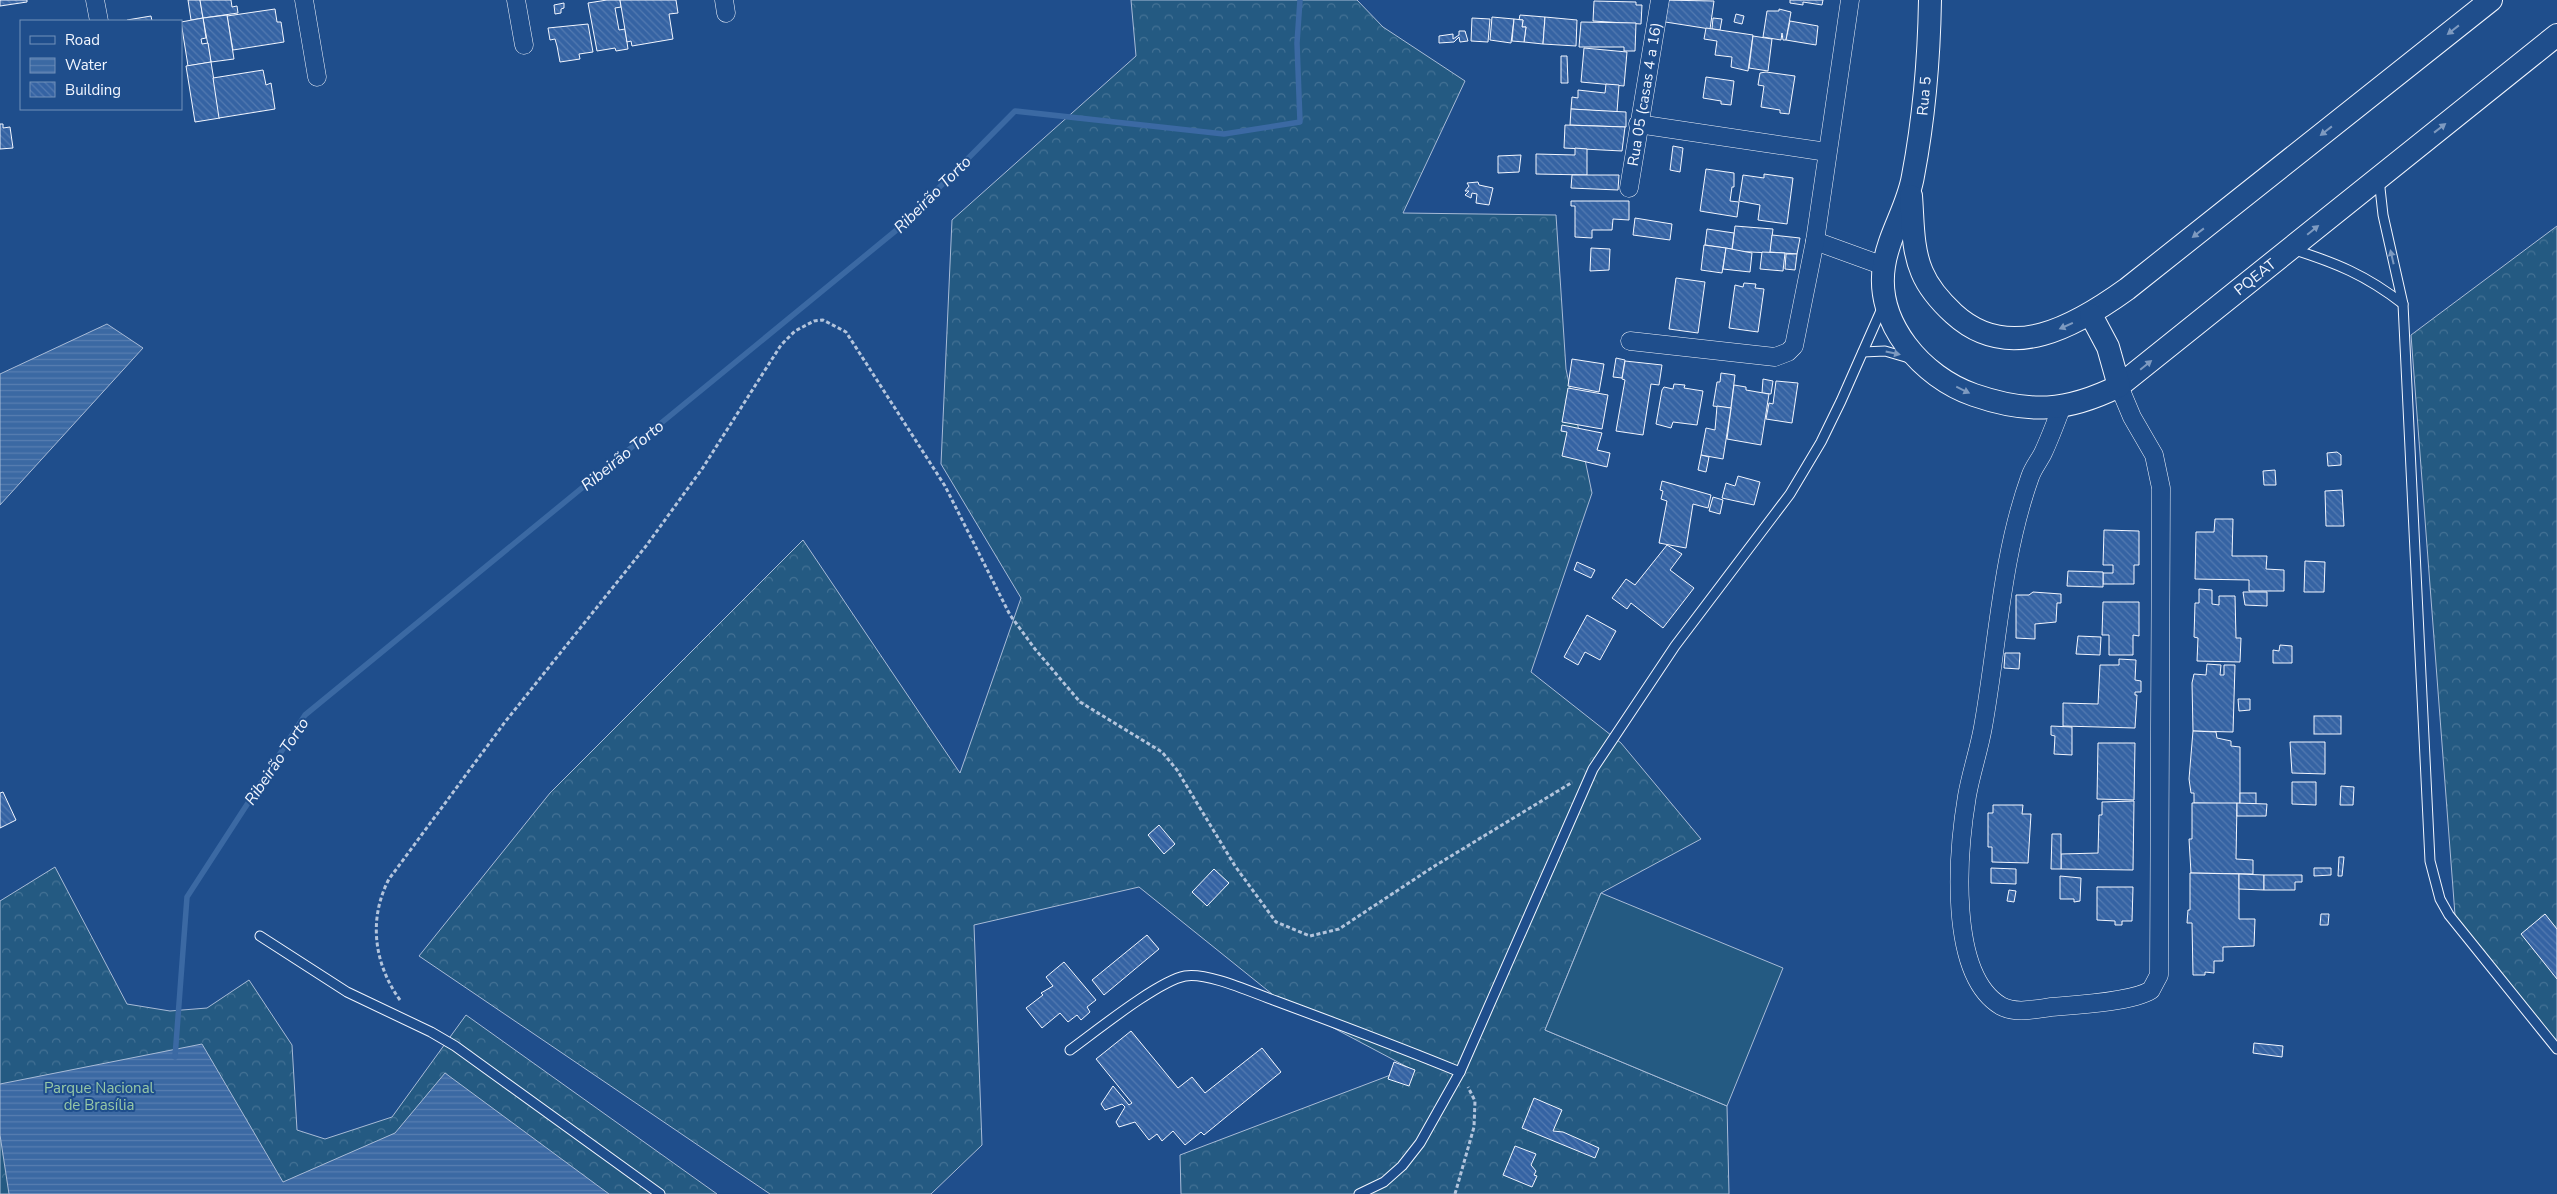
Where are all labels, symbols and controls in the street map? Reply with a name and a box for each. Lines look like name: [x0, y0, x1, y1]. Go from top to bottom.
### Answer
legend: [20, 20, 182, 110]
street label: Rua 05 (casas 4 a 16): [1623, 21, 1666, 168]
one-way arrow: [2447, 25, 2460, 36]
text: Road: [65, 30, 100, 50]
text: Water: [65, 55, 108, 75]
street label: Rua 5: [1912, 76, 1936, 116]
text: Building: [65, 80, 121, 100]
one-way arrow: [2433, 123, 2446, 134]
one-way arrow: [2319, 126, 2332, 137]
water label: Ribeirão Torto: [889, 151, 976, 238]
one-way arrow: [2306, 224, 2319, 235]
one-way arrow: [2192, 227, 2205, 238]
one-way arrow: [2388, 249, 2396, 264]
street label: PQEAT: [2230, 254, 2280, 300]
one-way arrow: [2059, 323, 2073, 331]
one-way arrow: [1886, 349, 1901, 357]
one-way arrow: [2139, 359, 2152, 370]
one-way arrow: [1956, 386, 1970, 394]
water label: Ribeirão Torto: [576, 415, 669, 496]
water label: Ribeirão Torto: [239, 713, 314, 810]
park label: Parque Nacional de Brasília: [44, 1078, 155, 1115]

